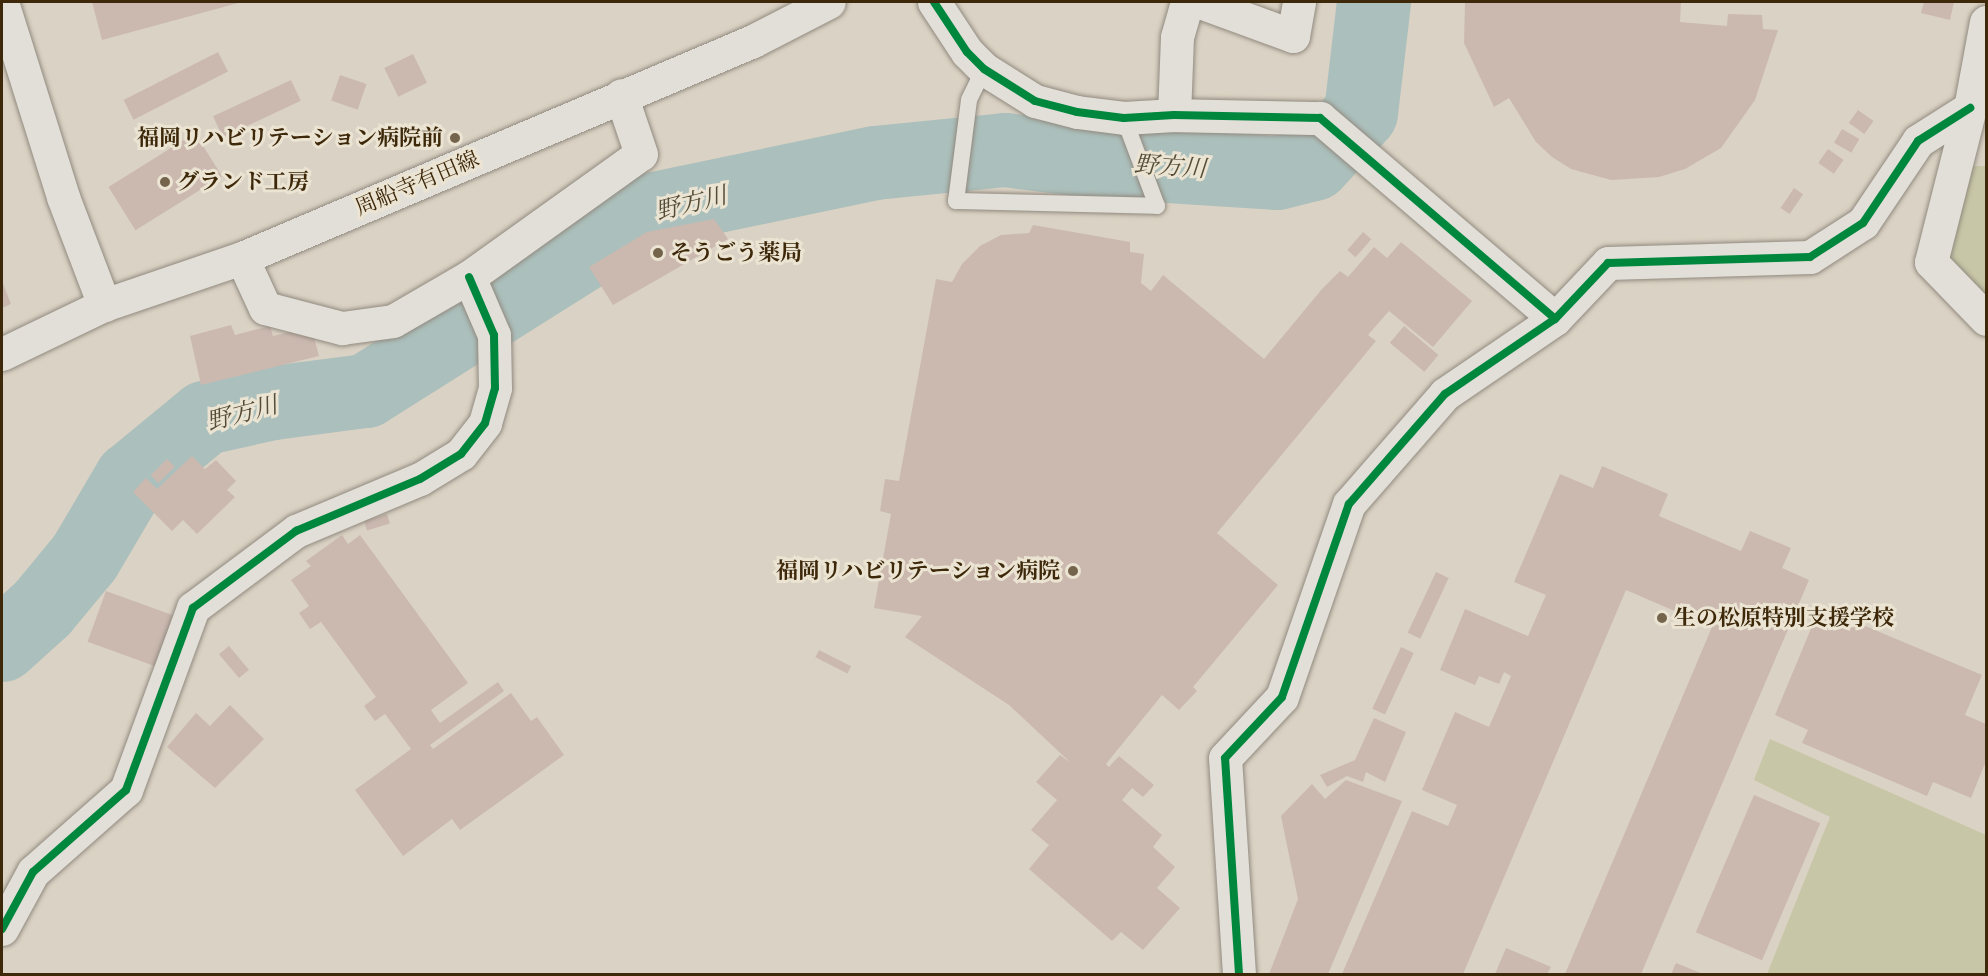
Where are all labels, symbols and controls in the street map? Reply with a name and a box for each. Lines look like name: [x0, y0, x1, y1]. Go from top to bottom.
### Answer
place label: 福岡リハビリテーション病院前: [135, 125, 443, 151]
marker: 福岡リハビリテーション病院前: [448, 131, 462, 145]
street label: 周船寺有田線: [351, 145, 483, 221]
water label: 野方川: [1133, 149, 1207, 183]
place label: グランド工房: [177, 169, 309, 195]
marker: グランド工房: [158, 175, 172, 189]
water label: 野方川: [653, 180, 729, 226]
place label: そうごう薬局: [670, 240, 802, 266]
marker: そうごう薬局: [651, 246, 665, 260]
water label: 野方川: [203, 390, 281, 436]
place label: 福岡リハビリテーション病院: [774, 558, 1060, 584]
marker: 福岡リハビリテーション病院: [1064, 562, 1082, 580]
place label: 生の松原特別支援学校: [1674, 605, 1894, 631]
marker: 生の松原特別支援学校: [1655, 611, 1669, 625]

